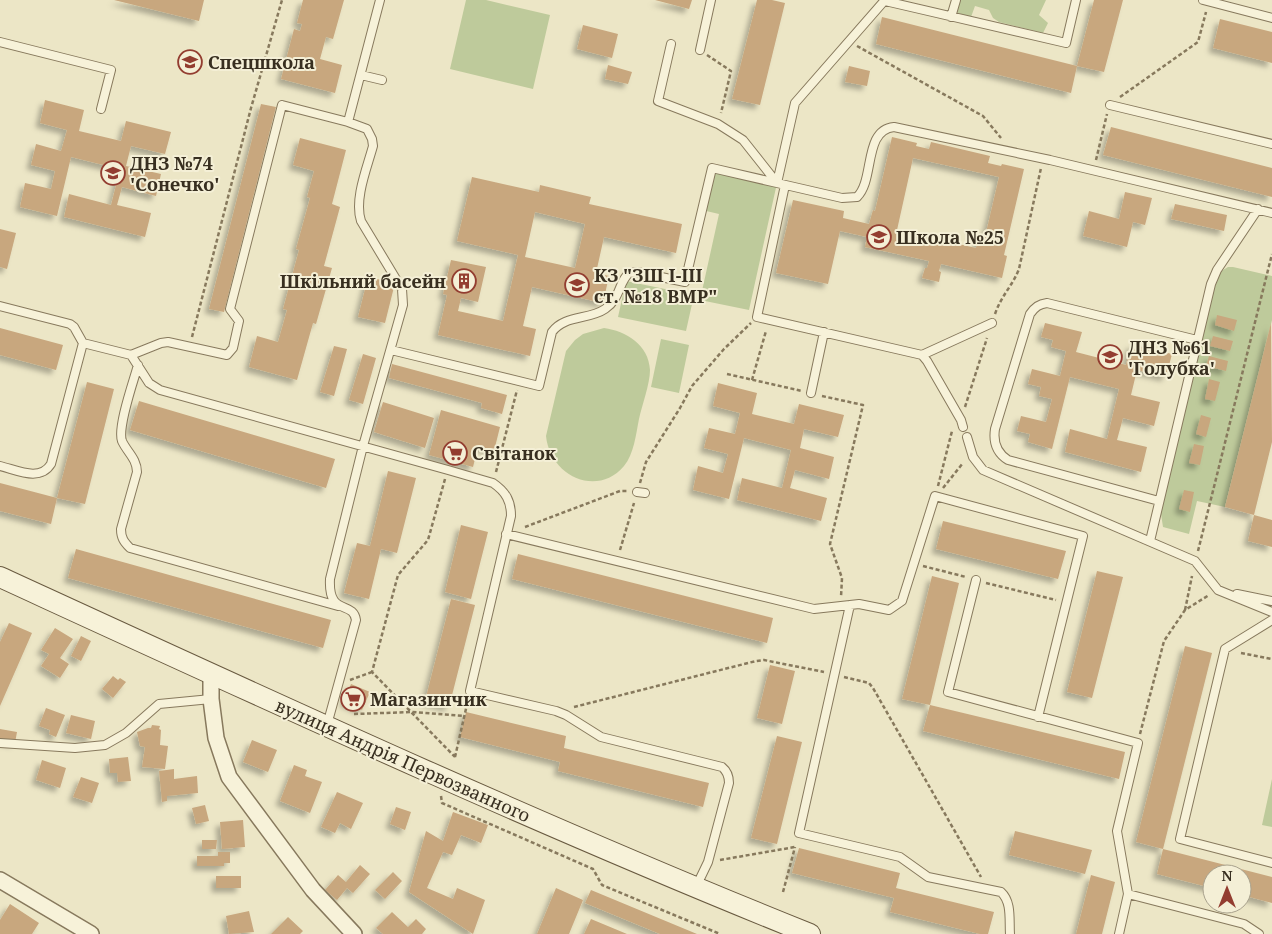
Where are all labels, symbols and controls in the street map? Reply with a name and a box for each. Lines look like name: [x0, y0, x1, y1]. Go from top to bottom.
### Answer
school or university icon: Спецшкола: [177, 49, 203, 75]
place label: Спецшкола: [208, 50, 315, 74]
place label: ДНЗ №74 'Сонечко': [130, 151, 219, 196]
school or university icon: ДНЗ №74 'Сонечко': [100, 160, 126, 186]
school or university icon: Школа №25: [866, 224, 892, 250]
place label: Школа №25: [896, 225, 1004, 249]
place label: КЗ "ЗШ І-ІІІ ст. №18 ВМР": [594, 263, 717, 308]
building icon: Шкільний басейн: [451, 268, 477, 294]
place label: Шкільний басейн: [280, 269, 446, 293]
school or university icon: КЗ "ЗШ І-ІІІ ст. №18 ВМР": [564, 272, 590, 298]
place label: ДНЗ №61 'Голубка': [1128, 335, 1215, 380]
school or university icon: ДНЗ №61 'Голубка': [1097, 344, 1123, 370]
supermarket icon: Світанок: [442, 440, 468, 466]
place label: Світанок: [472, 441, 557, 465]
supermarket icon: Магазинчик: [340, 686, 366, 712]
place label: Магазинчик: [370, 687, 487, 711]
street label: вулиця Андрія Первозванного: [272, 693, 534, 827]
north arrow: [1202, 864, 1252, 914]
text: N: [1221, 866, 1233, 885]

